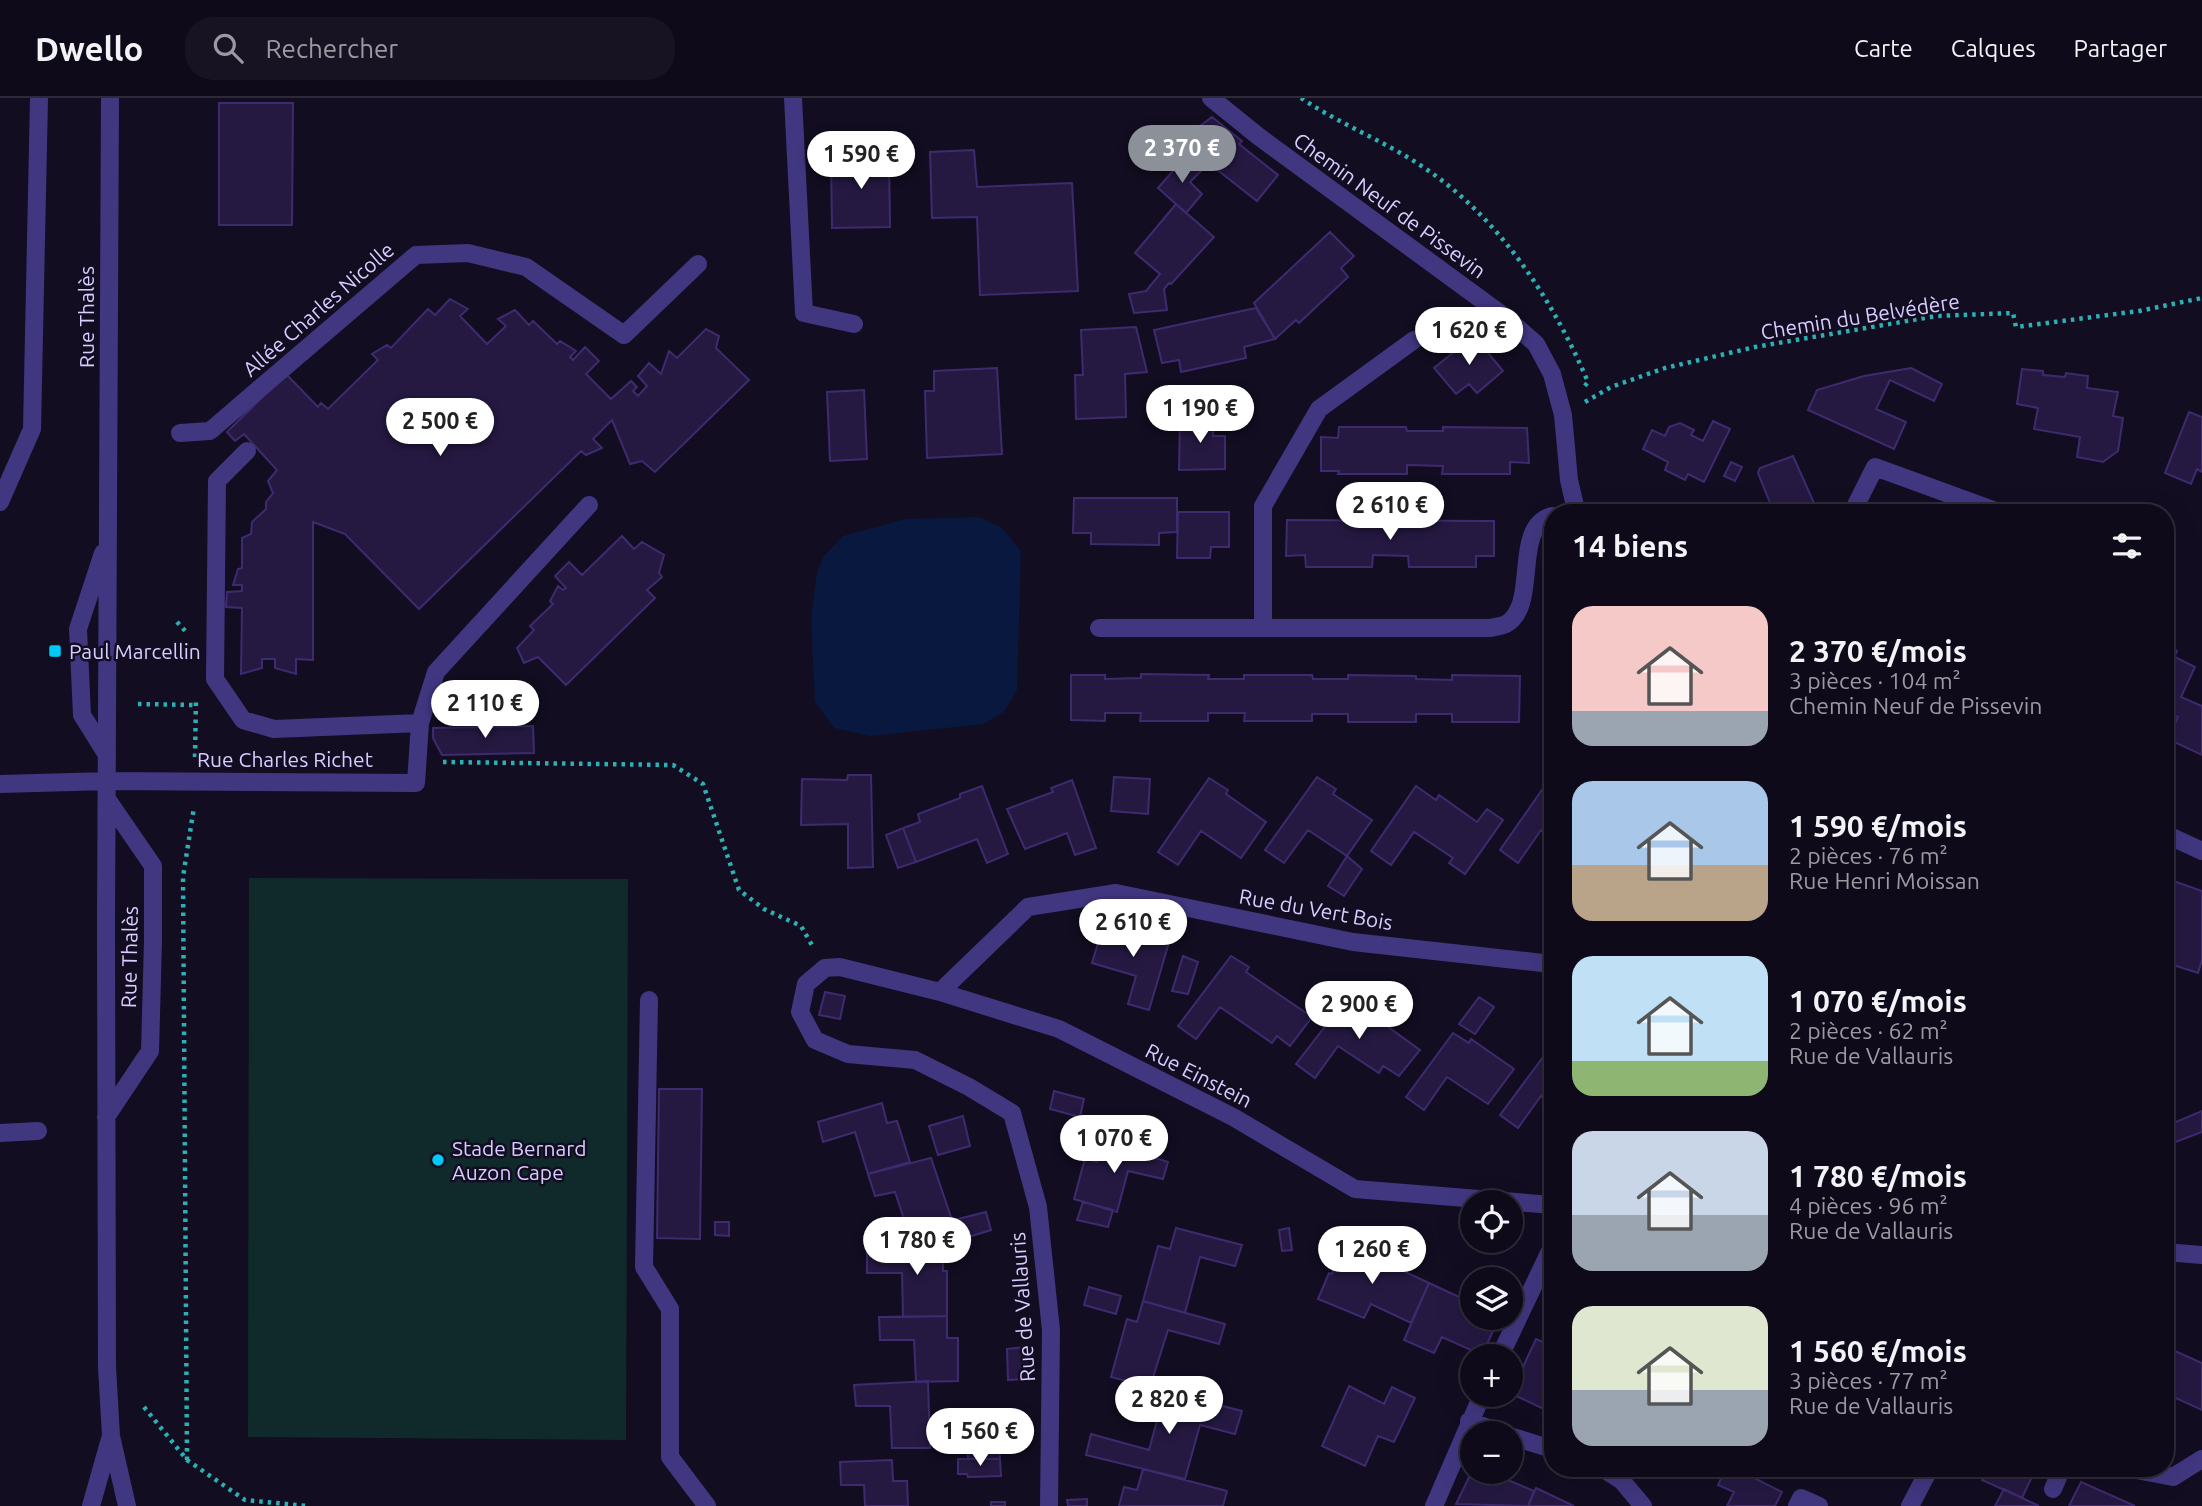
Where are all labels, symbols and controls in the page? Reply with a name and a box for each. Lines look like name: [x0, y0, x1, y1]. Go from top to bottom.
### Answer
search box: [185, 17, 675, 80]
icon: search: [209, 29, 247, 67]
text: Dwello: [35, 30, 143, 67]
text: Rechercher: [265, 34, 398, 63]
text: Carte: [1854, 35, 1913, 62]
text: Calques: [1951, 35, 2036, 62]
text: Partager: [2074, 35, 2167, 62]
pin: 2 370 €: [1117, 126, 1247, 185]
street label: Chemin Neuf de Pissevin: [1289, 127, 1491, 283]
pin: 1 590 €: [796, 132, 926, 191]
text: 2 370 €: [1144, 135, 1220, 160]
text: 1 590 €: [823, 141, 899, 166]
street label: Allée Charles Nicolle: [238, 237, 398, 381]
street label: Rue Thalès: [74, 266, 98, 368]
street label: Chemin du Belvédère: [1759, 288, 1961, 344]
pin: 1 620 €: [1404, 308, 1534, 367]
text: 1 620 €: [1431, 317, 1507, 342]
pin: 1 190 €: [1135, 386, 1265, 445]
text: 1 190 €: [1162, 395, 1238, 420]
pin: 2 500 €: [375, 398, 505, 458]
text: 2 500 €: [402, 408, 478, 433]
pin: 2 610 €: [1325, 482, 1455, 542]
text: 2 610 €: [1352, 492, 1428, 517]
icon: filters: [2108, 527, 2146, 565]
text: 14 biens: [1572, 529, 1688, 563]
icon: home: [1628, 634, 1712, 718]
text: 2 370 €/mois: [1789, 634, 1967, 668]
place label: Paul Marcellin: [69, 639, 201, 663]
marker: Paul Marcellin: [47, 643, 63, 659]
text: 3 pièces · 104 m²: [1789, 668, 1961, 693]
pin: 2 110 €: [420, 680, 550, 740]
text: 2 110 €: [447, 690, 523, 715]
text: Chemin Neuf de Pissevin: [1789, 693, 2042, 718]
street label: Rue Charles Richet: [197, 747, 373, 771]
icon: home: [1628, 809, 1712, 893]
text: 1 590 €/mois: [1789, 809, 1967, 843]
text: 2 pièces · 76 m²: [1789, 843, 1948, 868]
text: Rue Henri Moissan: [1789, 868, 1980, 893]
street label: Rue du Vert Bois: [1237, 884, 1395, 934]
pin: 2 610 €: [1068, 900, 1198, 959]
street label: Rue Thalès: [116, 906, 142, 1008]
text: 2 610 €: [1095, 909, 1171, 934]
pin: 2 900 €: [1294, 982, 1424, 1041]
icon: home: [1628, 984, 1712, 1068]
text: 1 070 €/mois: [1789, 984, 1967, 1018]
text: 2 900 €: [1321, 991, 1397, 1016]
text: 2 pièces · 62 m²: [1789, 1018, 1948, 1043]
street label: Rue Einstein: [1142, 1038, 1256, 1112]
text: Rue de Vallauris: [1789, 1043, 1953, 1068]
pin: 1 070 €: [1049, 1116, 1179, 1175]
text: 1 070 €: [1076, 1125, 1152, 1150]
place label: Stade Bernard Auzon Cape: [452, 1136, 587, 1184]
marker: Stade Bernard Auzon Cape: [430, 1152, 446, 1168]
icon: home: [1628, 1159, 1712, 1243]
text: 1 780 €/mois: [1789, 1159, 1967, 1193]
map controls: [1460, 1190, 1523, 1484]
button: locate: [1460, 1190, 1523, 1253]
text: 4 pièces · 96 m²: [1789, 1193, 1948, 1218]
pin: 1 780 €: [852, 1218, 982, 1277]
text: Rue de Vallauris: [1789, 1218, 1953, 1243]
pin: 1 260 €: [1307, 1226, 1437, 1286]
text: 1 780 €: [879, 1227, 955, 1252]
street label: Rue de Vallauris: [1005, 1231, 1039, 1383]
text: 1 260 €: [1334, 1236, 1410, 1261]
button: layers: [1460, 1267, 1523, 1330]
icon: home: [1628, 1334, 1712, 1418]
text: 1 560 €/mois: [1789, 1334, 1967, 1368]
button: +: [1460, 1344, 1523, 1407]
text: 3 pièces · 77 m²: [1789, 1368, 1948, 1393]
pin: 2 820 €: [1104, 1376, 1234, 1436]
text: 2 820 €: [1131, 1386, 1207, 1411]
text: Rue de Vallauris: [1789, 1393, 1953, 1418]
pin: 1 560 €: [915, 1408, 1045, 1468]
text: 1 560 €: [942, 1418, 1018, 1443]
button: −: [1460, 1421, 1523, 1484]

